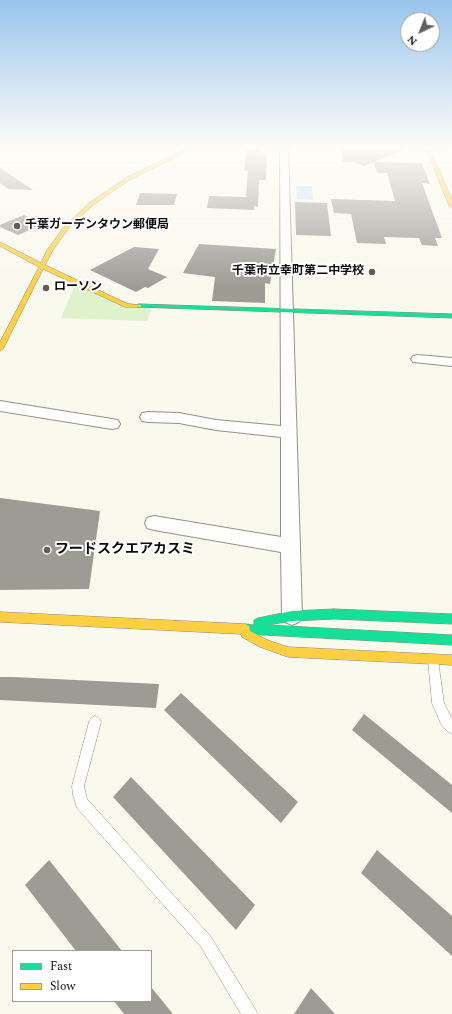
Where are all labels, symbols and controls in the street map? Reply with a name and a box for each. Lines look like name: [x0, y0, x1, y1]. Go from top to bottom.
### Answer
north arrow: [400, 12, 440, 52]
text: N: [403, 31, 421, 50]
place label: 千葉ガーデンタウン郵便局: [25, 219, 169, 233]
marker: 千葉ガーデンタウン郵便局: [12, 221, 22, 231]
place label: 千葉市立幸町第二中学校: [232, 265, 364, 279]
marker: 千葉市立幸町第二中学校: [367, 267, 377, 277]
place label: ローソン: [54, 281, 102, 295]
marker: ローソン: [41, 283, 51, 293]
place label: フードスクエアカスミ: [55, 542, 195, 558]
marker: フードスクエアカスミ: [42, 545, 52, 555]
legend: [12, 950, 152, 1002]
text: Fast: [50, 957, 72, 976]
text: Slow: [50, 977, 75, 996]

